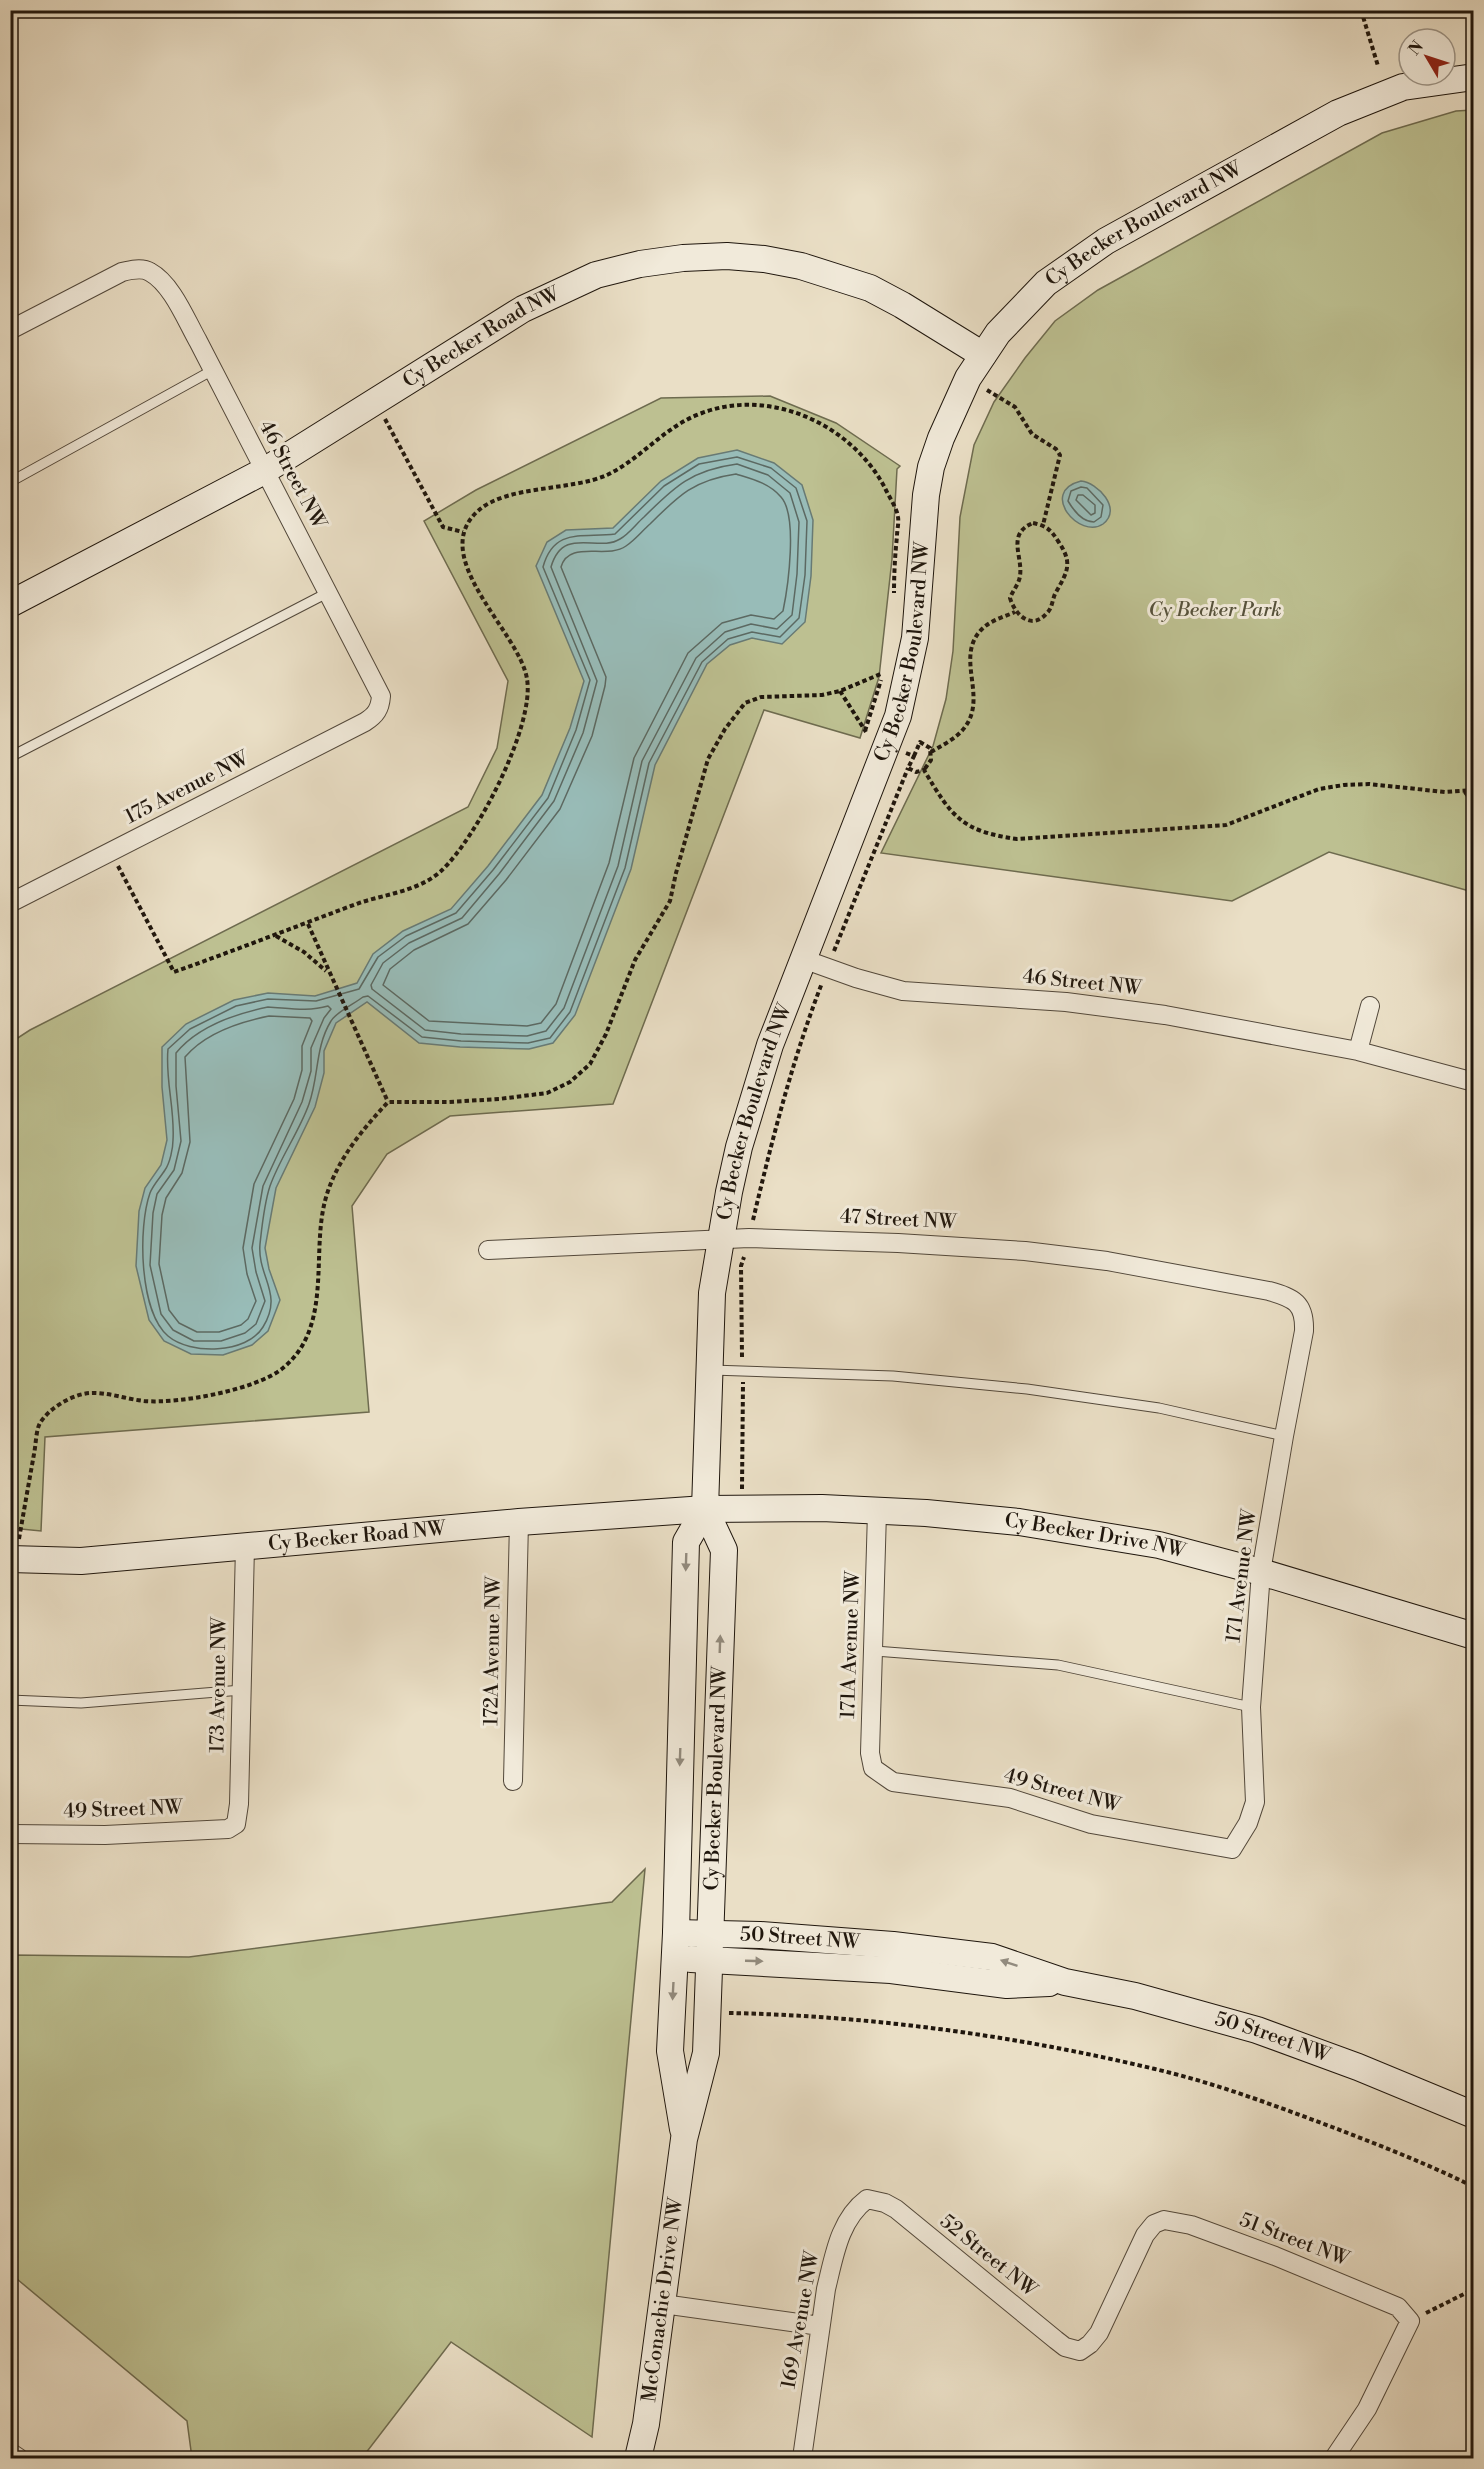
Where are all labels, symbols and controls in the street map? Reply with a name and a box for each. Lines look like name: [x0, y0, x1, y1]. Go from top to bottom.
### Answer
north arrow: [1397, 27, 1457, 87]
text: N: [1404, 37, 1428, 59]
street label: Cy Becker Boulevard NW: [1041, 156, 1247, 292]
street label: Cy Becker Road NW: [398, 281, 564, 393]
street label: 46 Street NW: [253, 416, 332, 534]
street label: Cy Becker Boulevard NW: [869, 540, 935, 765]
park label: Cy Becker Park: [1149, 598, 1281, 623]
street label: 175 Avenue NW: [121, 746, 254, 830]
street label: 46 Street NW: [1021, 964, 1144, 1002]
street label: Cy Becker Boulevard NW: [712, 999, 798, 1222]
street label: 47 Street NW: [839, 1204, 958, 1236]
street label: 171 Avenue NW: [1221, 1507, 1263, 1644]
street label: Cy Becker Drive NW: [1004, 1508, 1189, 1564]
street label: Cy Becker Road NW: [267, 1516, 448, 1557]
one-way arrow: [681, 1553, 690, 1572]
street label: 171A Avenue NW: [836, 1570, 866, 1719]
street label: 172A Avenue NW: [479, 1575, 507, 1726]
street label: 173 Avenue NW: [205, 1616, 233, 1753]
one-way arrow: [716, 1635, 725, 1654]
street label: Cy Becker Boulevard NW: [699, 1665, 732, 1891]
one-way arrow: [676, 1748, 685, 1767]
street label: 49 Street NW: [1001, 1763, 1124, 1819]
street label: 49 Street NW: [63, 1795, 184, 1825]
street label: 50 Street NW: [740, 1922, 861, 1955]
one-way arrow: [744, 1956, 763, 1965]
one-way arrow: [1000, 1958, 1018, 1968]
one-way arrow: [668, 1982, 677, 2001]
street label: 50 Street NW: [1212, 2006, 1334, 2068]
street label: McConachie Drive NW: [637, 2196, 689, 2404]
street label: 51 Street NW: [1236, 2208, 1353, 2273]
street label: 52 Street NW: [934, 2209, 1042, 2303]
street label: 169 Avenue NW: [777, 2248, 826, 2391]

